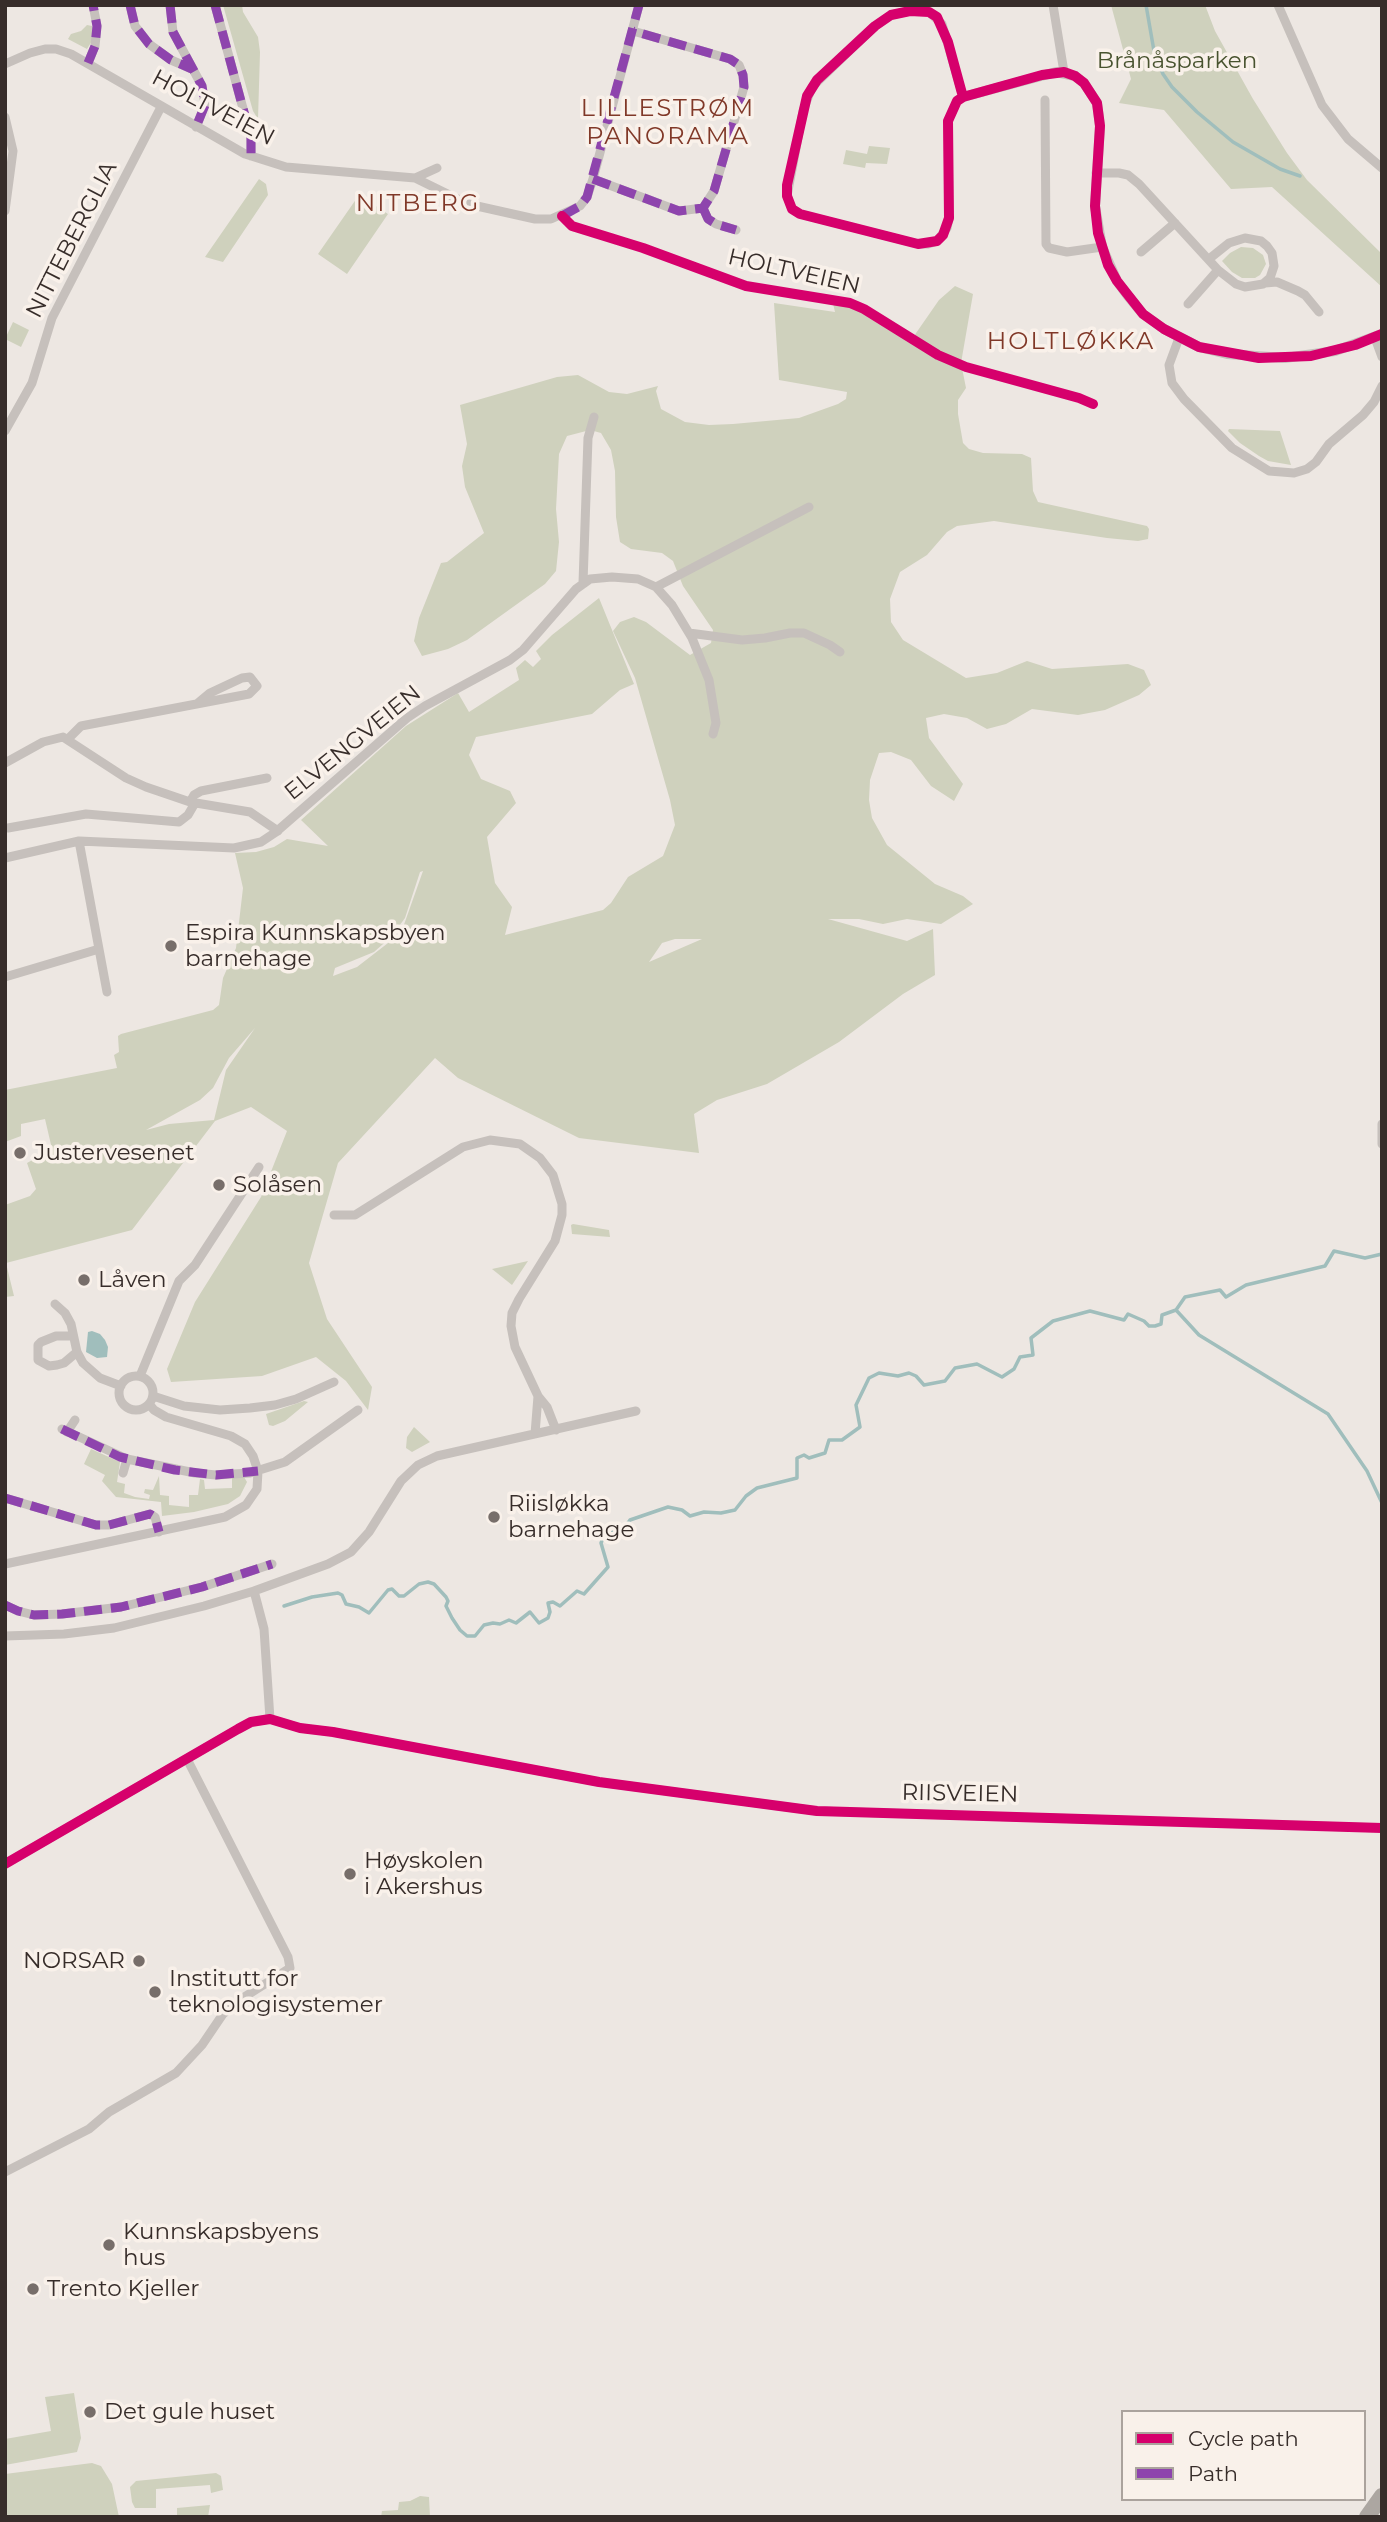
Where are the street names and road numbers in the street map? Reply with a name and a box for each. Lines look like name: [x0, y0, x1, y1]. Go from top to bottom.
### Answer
street label: HOLTVEIEN: [147, 64, 279, 152]
street label: NITTEBERGLIA: [21, 157, 123, 323]
street label: HOLTVEIEN: [725, 243, 863, 301]
street label: ELVENGVEIEN: [279, 680, 427, 806]
street label: RIISVEIEN: [901, 1779, 1019, 1809]

